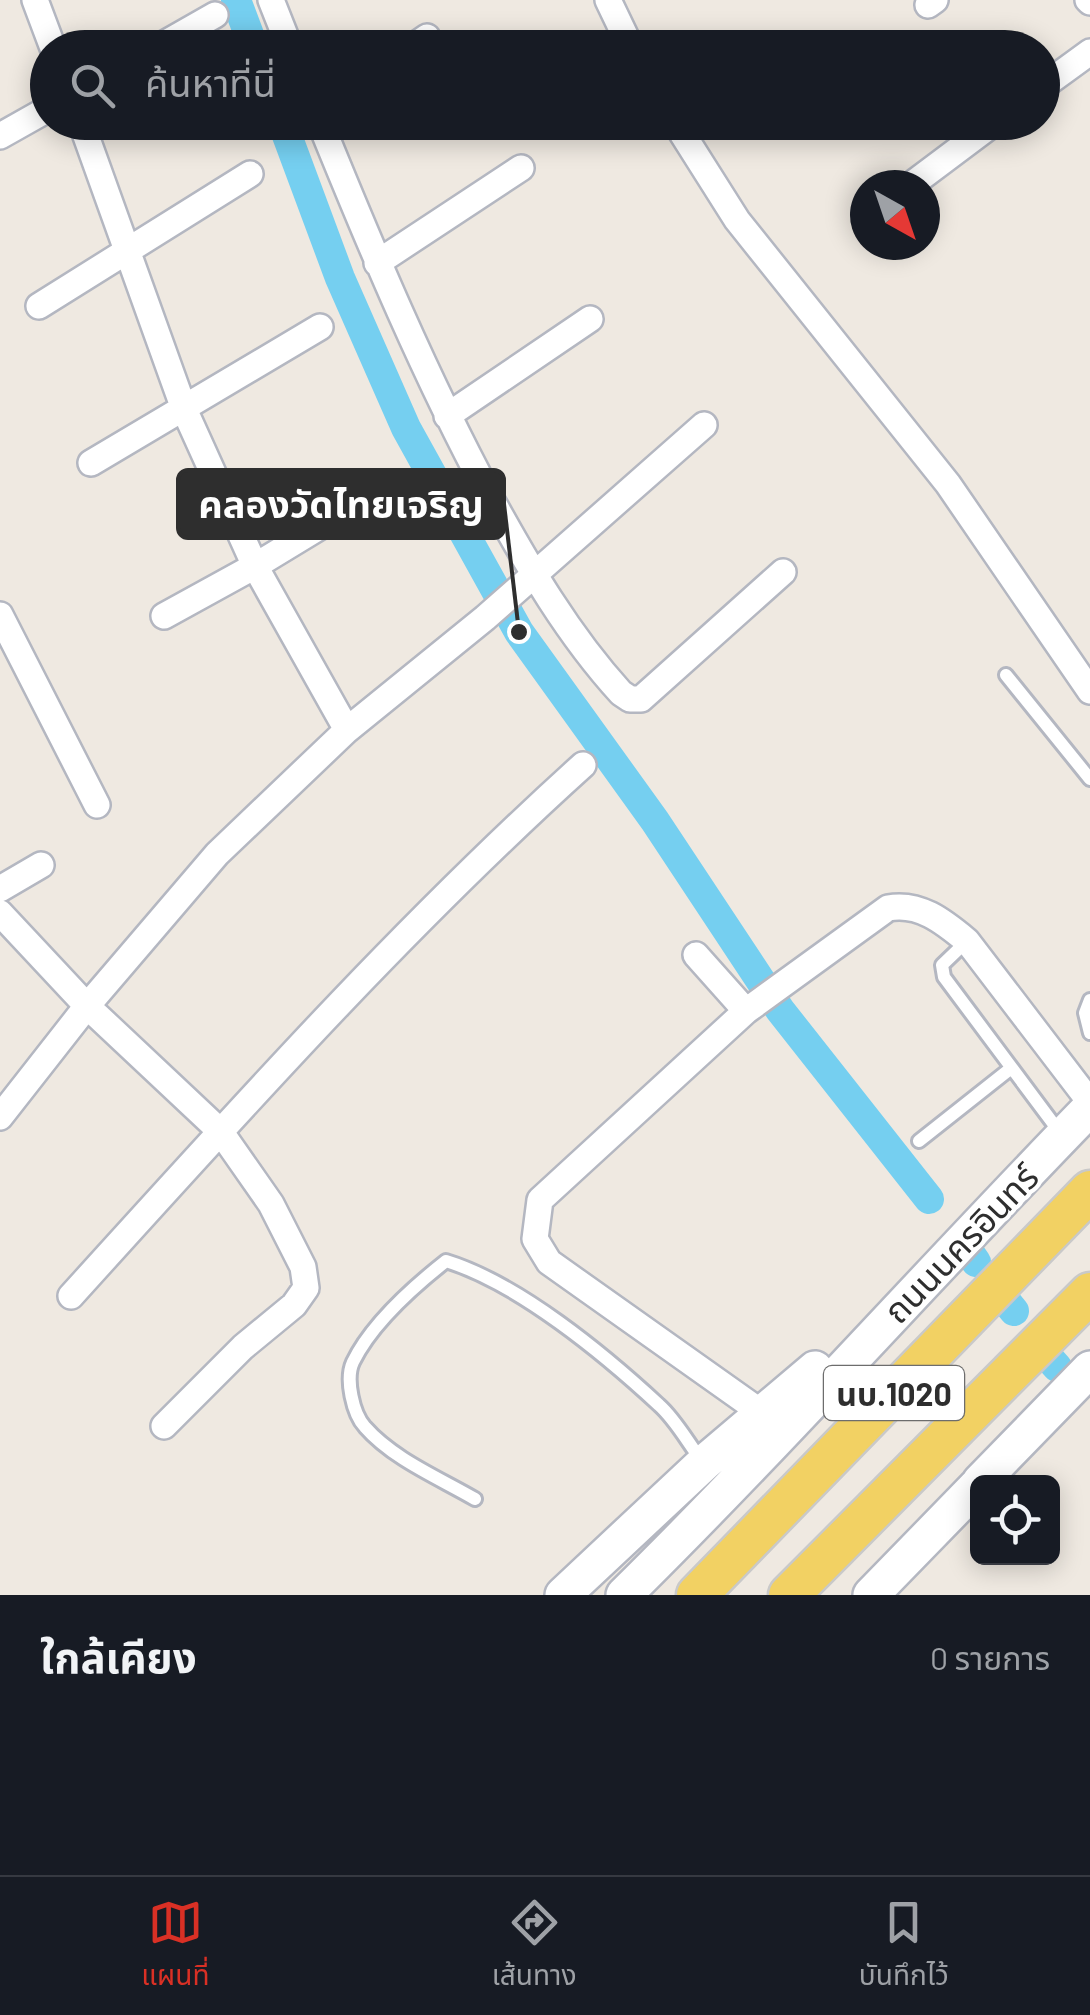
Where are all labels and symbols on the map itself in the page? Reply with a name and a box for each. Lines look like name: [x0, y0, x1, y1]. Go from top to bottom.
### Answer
north arrow: [850, 170, 940, 260]
callout: คลองวัดไทยเจริญ: [178, 470, 504, 538]
text: คลองวัดไทยเจริญ: [198, 480, 484, 526]
street label: ถนนนครอินทร์: [874, 1154, 1047, 1331]
road number: นบ.1020: [824, 1366, 964, 1420]

